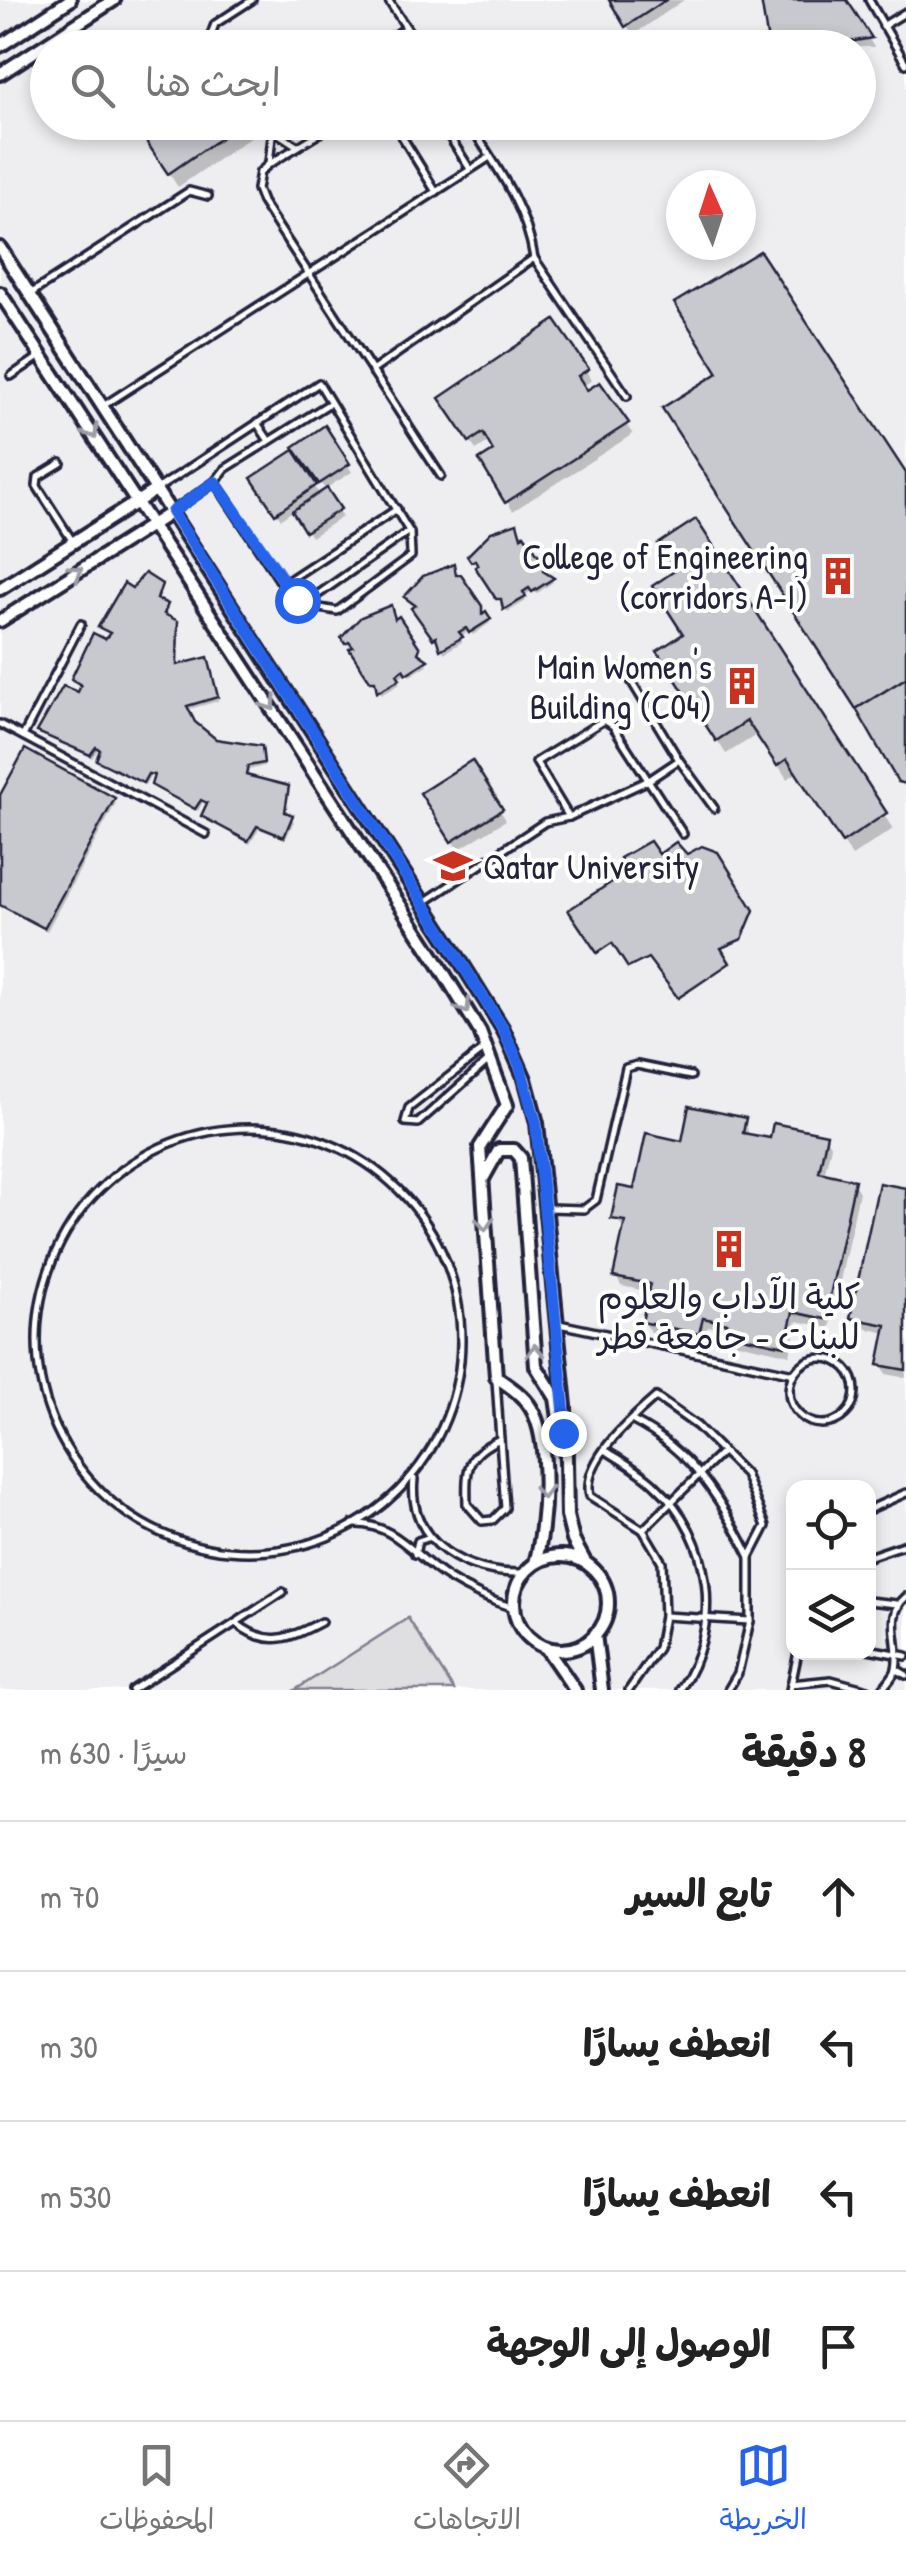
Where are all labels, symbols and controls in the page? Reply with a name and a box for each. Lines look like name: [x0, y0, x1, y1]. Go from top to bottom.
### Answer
search box: [30, 30, 876, 140]
text: ابحث هنا: [145, 56, 281, 108]
icon: search: [65, 58, 120, 113]
north arrow: [666, 170, 756, 260]
one-way arrow: [80, 422, 99, 440]
place label: College of Engineering (corridors A-I): [522, 533, 808, 620]
building icon: College of Engineering (corridors A-I): [817, 555, 859, 597]
one-way arrow: [65, 565, 83, 584]
route start: [275, 578, 321, 624]
place label: Main Women's Building (C04): [530, 643, 712, 730]
building icon: Main Women's Building (C04): [721, 665, 763, 707]
one-way arrow: [258, 693, 276, 712]
place label: Qatar University: [483, 843, 699, 890]
school or university icon: Qatar University: [432, 845, 474, 887]
one-way arrow: [452, 996, 471, 1014]
one-way arrow: [474, 1217, 496, 1233]
building icon: كلية الآداب والعلوم للبنات - جامعة قطر: [708, 1228, 750, 1270]
place label: كلية الآداب والعلوم للبنات - جامعة قطر: [595, 1273, 861, 1360]
one-way arrow: [525, 1342, 547, 1358]
route end: [541, 1411, 587, 1457]
map controls: [786, 1480, 876, 1660]
button: locate: [786, 1480, 876, 1570]
one-way arrow: [532, 1484, 553, 1500]
button: layers: [786, 1570, 876, 1660]
text: 8 دقيقة: [741, 1723, 866, 1780]
text: سيرًا · 630 m: [40, 1731, 187, 1774]
text: تابع السير: [627, 1867, 771, 1919]
icon: ahead: [811, 1869, 866, 1924]
text: 70 m: [40, 1875, 99, 1918]
text: انعطف يسارًا: [583, 2017, 771, 2069]
icon: left: [811, 2019, 866, 2074]
text: 30 m: [40, 2025, 98, 2068]
text: انعطف يسارًا: [583, 2167, 771, 2219]
icon: left: [811, 2169, 866, 2224]
text: 530 m: [40, 2175, 111, 2218]
text: الوصول إلى الوجهة: [486, 2317, 771, 2369]
icon: arrive: [811, 2319, 866, 2374]
tab: المحفوظات: [99, 2438, 215, 2544]
tab: الاتجاهات: [413, 2438, 521, 2544]
tab: الخريطة: [719, 2438, 807, 2544]

